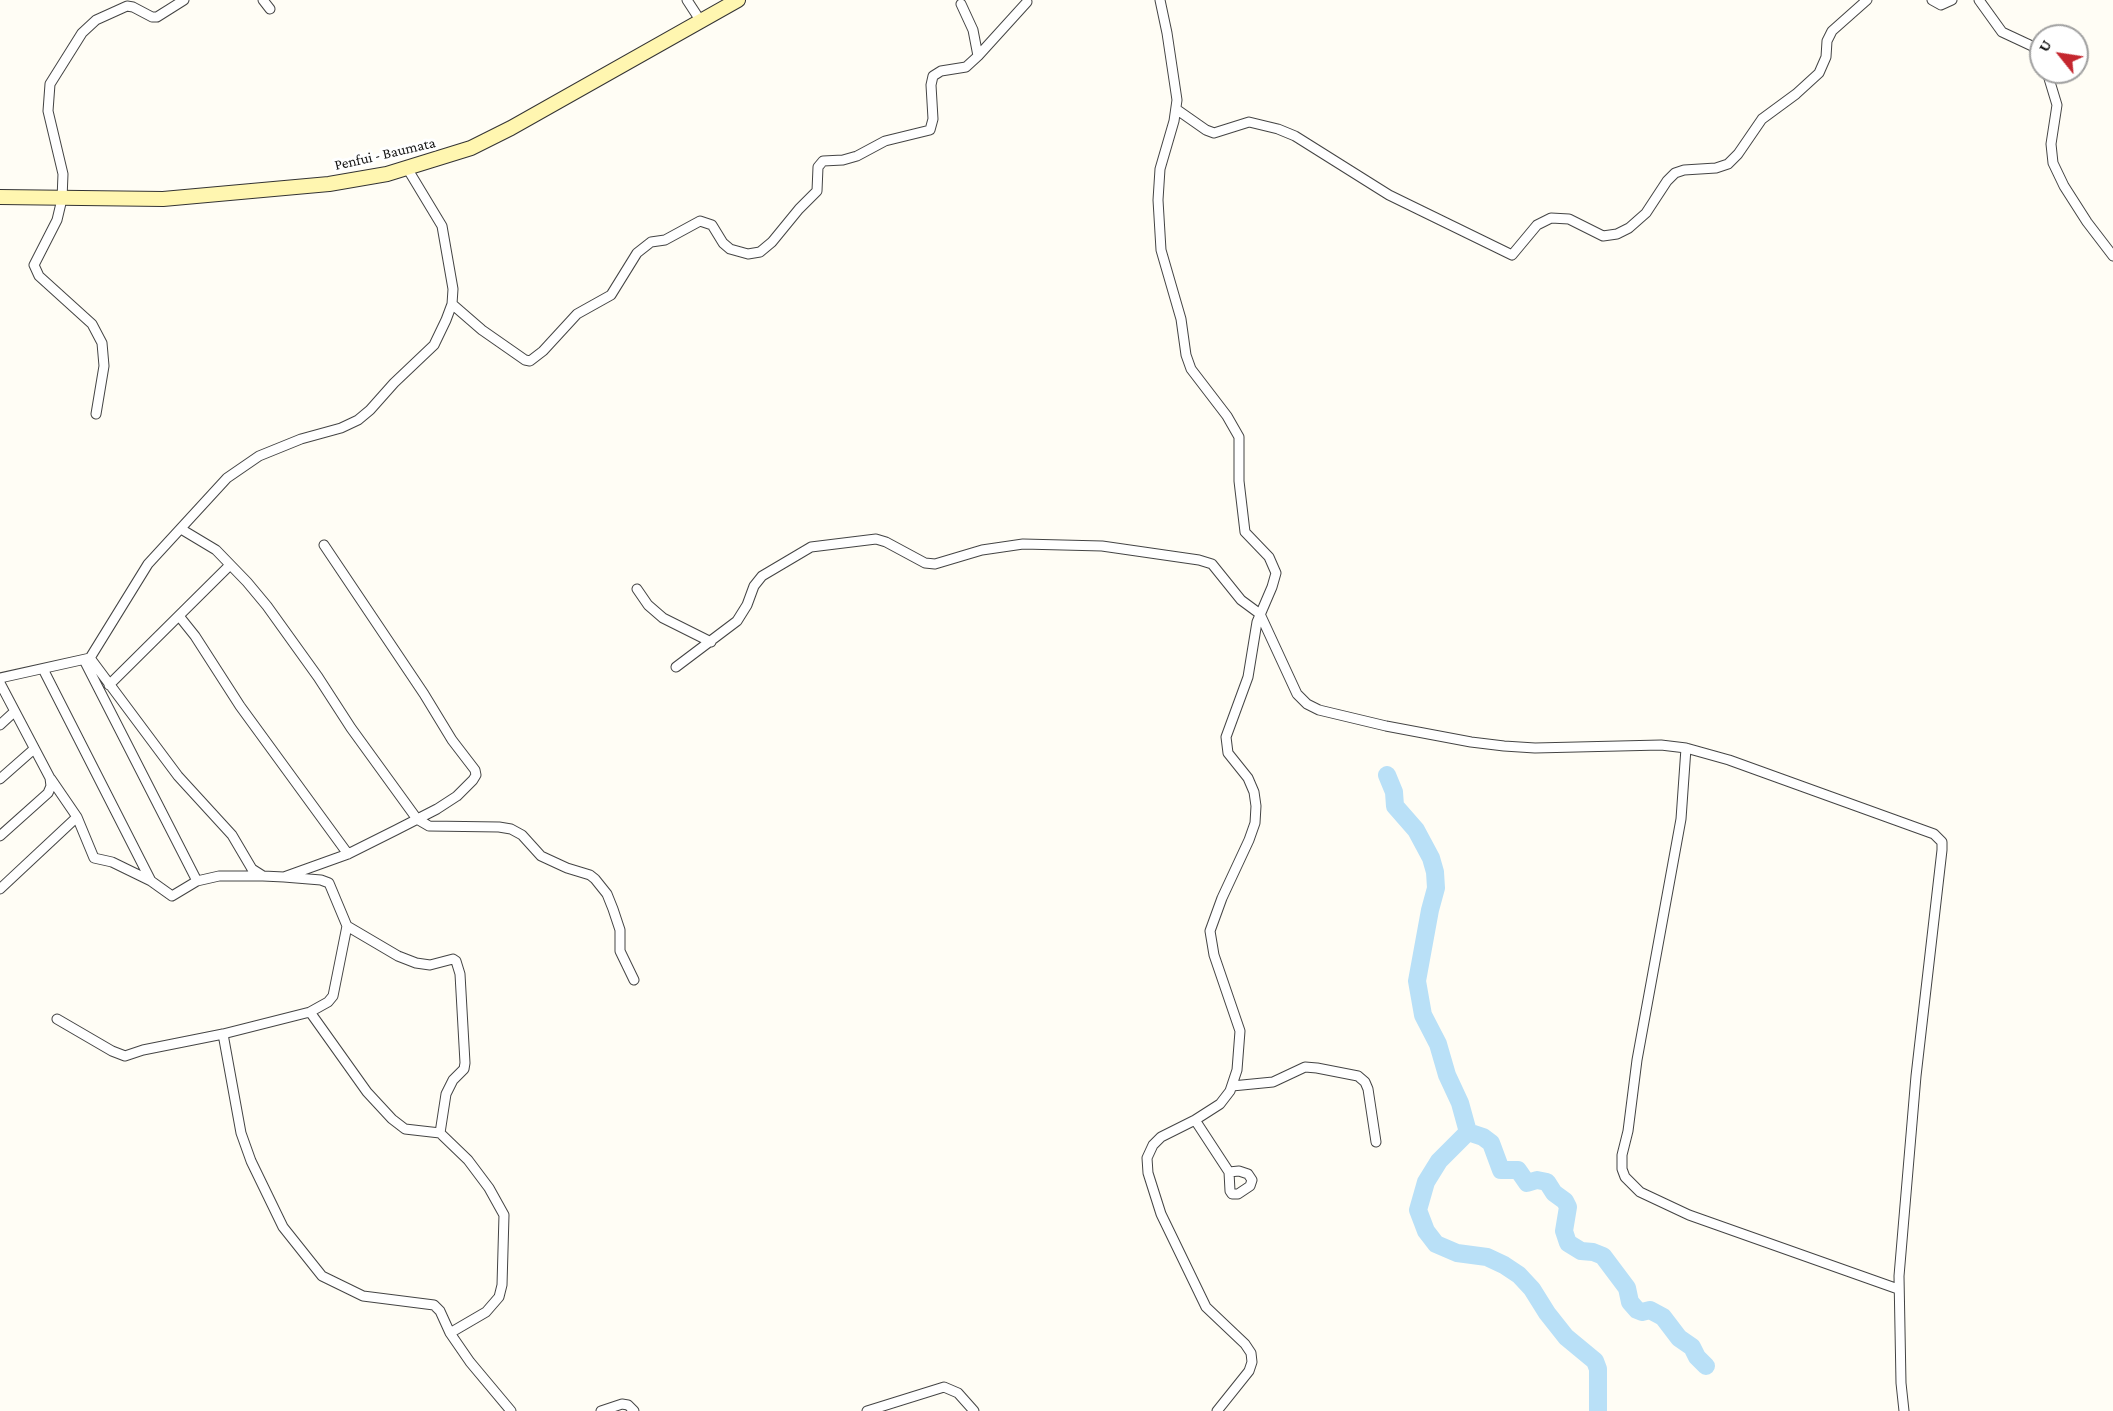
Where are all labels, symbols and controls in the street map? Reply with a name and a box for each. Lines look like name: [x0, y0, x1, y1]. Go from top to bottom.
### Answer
north arrow: [2029, 24, 2089, 84]
text: U: [2035, 37, 2055, 55]
street label: Penfui - Baumata: [333, 134, 437, 174]

